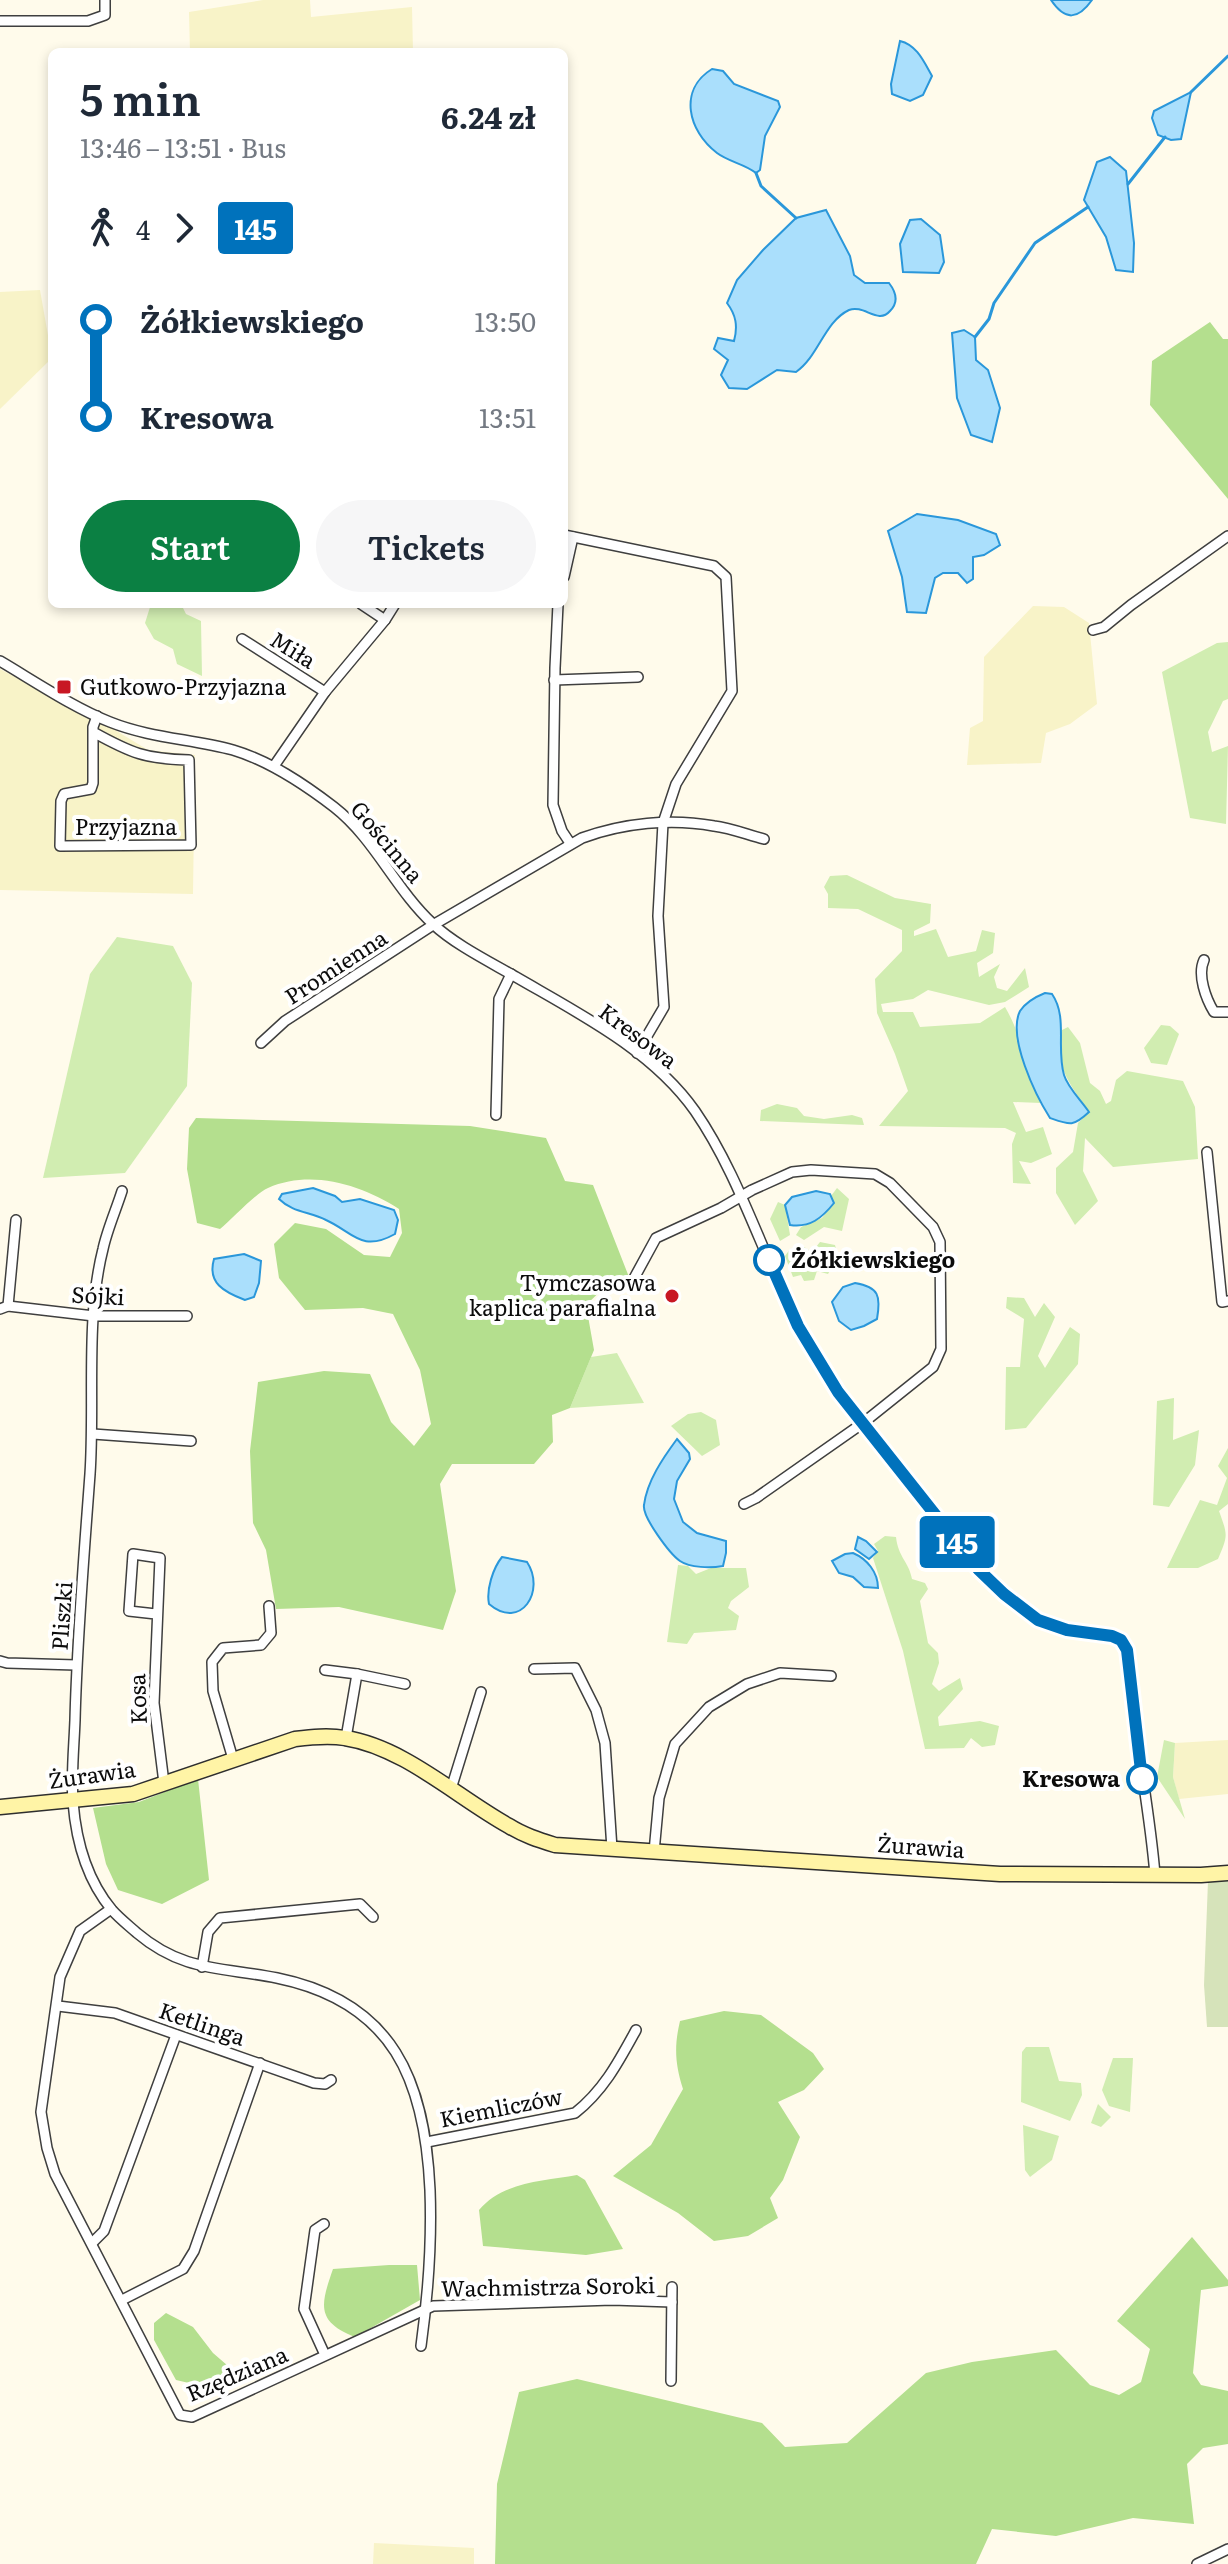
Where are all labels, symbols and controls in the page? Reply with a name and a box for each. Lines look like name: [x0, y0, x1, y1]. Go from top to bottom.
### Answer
text: 5 min: [80, 64, 201, 130]
text: 6.24 zł: [441, 94, 536, 138]
text: 13:46 – 13:51 · Bus: [80, 127, 286, 166]
icon: walk: [80, 206, 124, 250]
icon: forward: [162, 206, 206, 250]
text: 145: [234, 207, 277, 249]
text: 4: [136, 209, 150, 248]
text: Żółkiewskiego: [140, 298, 364, 342]
text: 13:50: [474, 301, 536, 340]
text: Kresowa: [140, 394, 273, 438]
text: 13:51: [479, 397, 536, 436]
button: Start: [80, 500, 300, 592]
button: Tickets: [316, 500, 536, 592]
street label: Miła: [265, 622, 323, 676]
place label: Gutkowo-Przyjazna: [80, 669, 286, 702]
marker: Gutkowo-Przyjazna: [55, 678, 73, 696]
street label: Gościnna: [344, 793, 432, 889]
street label: Przyjazna: [75, 809, 177, 842]
street label: Promienna: [277, 920, 393, 1011]
street label: Kresowa: [593, 994, 685, 1075]
place label: Żółkiewskiego: [791, 1242, 955, 1275]
marker: Żółkiewskiego: [754, 1245, 784, 1275]
place label: Tymczasowa kaplica parafialna: [469, 1265, 656, 1323]
street label: Sójki: [71, 1277, 125, 1312]
marker: Tymczasowa kaplica parafialna: [663, 1287, 681, 1305]
line badge: 145: [911, 1516, 1003, 1568]
text: 145: [936, 1521, 978, 1563]
street label: Pliszki: [42, 1580, 79, 1652]
street label: Kosa: [119, 1673, 154, 1725]
street label: Żurawia: [46, 1751, 138, 1796]
place label: Kresowa: [1022, 1761, 1120, 1794]
marker: Kresowa: [1127, 1764, 1157, 1794]
street label: Żurawia: [876, 1826, 966, 1865]
street label: Ketlinga: [155, 1992, 250, 2053]
street label: Kiemliczów: [436, 2078, 565, 2135]
street label: Wachmistrza Soroki: [441, 2267, 655, 2304]
street label: Rzędziana: [180, 2336, 292, 2409]

